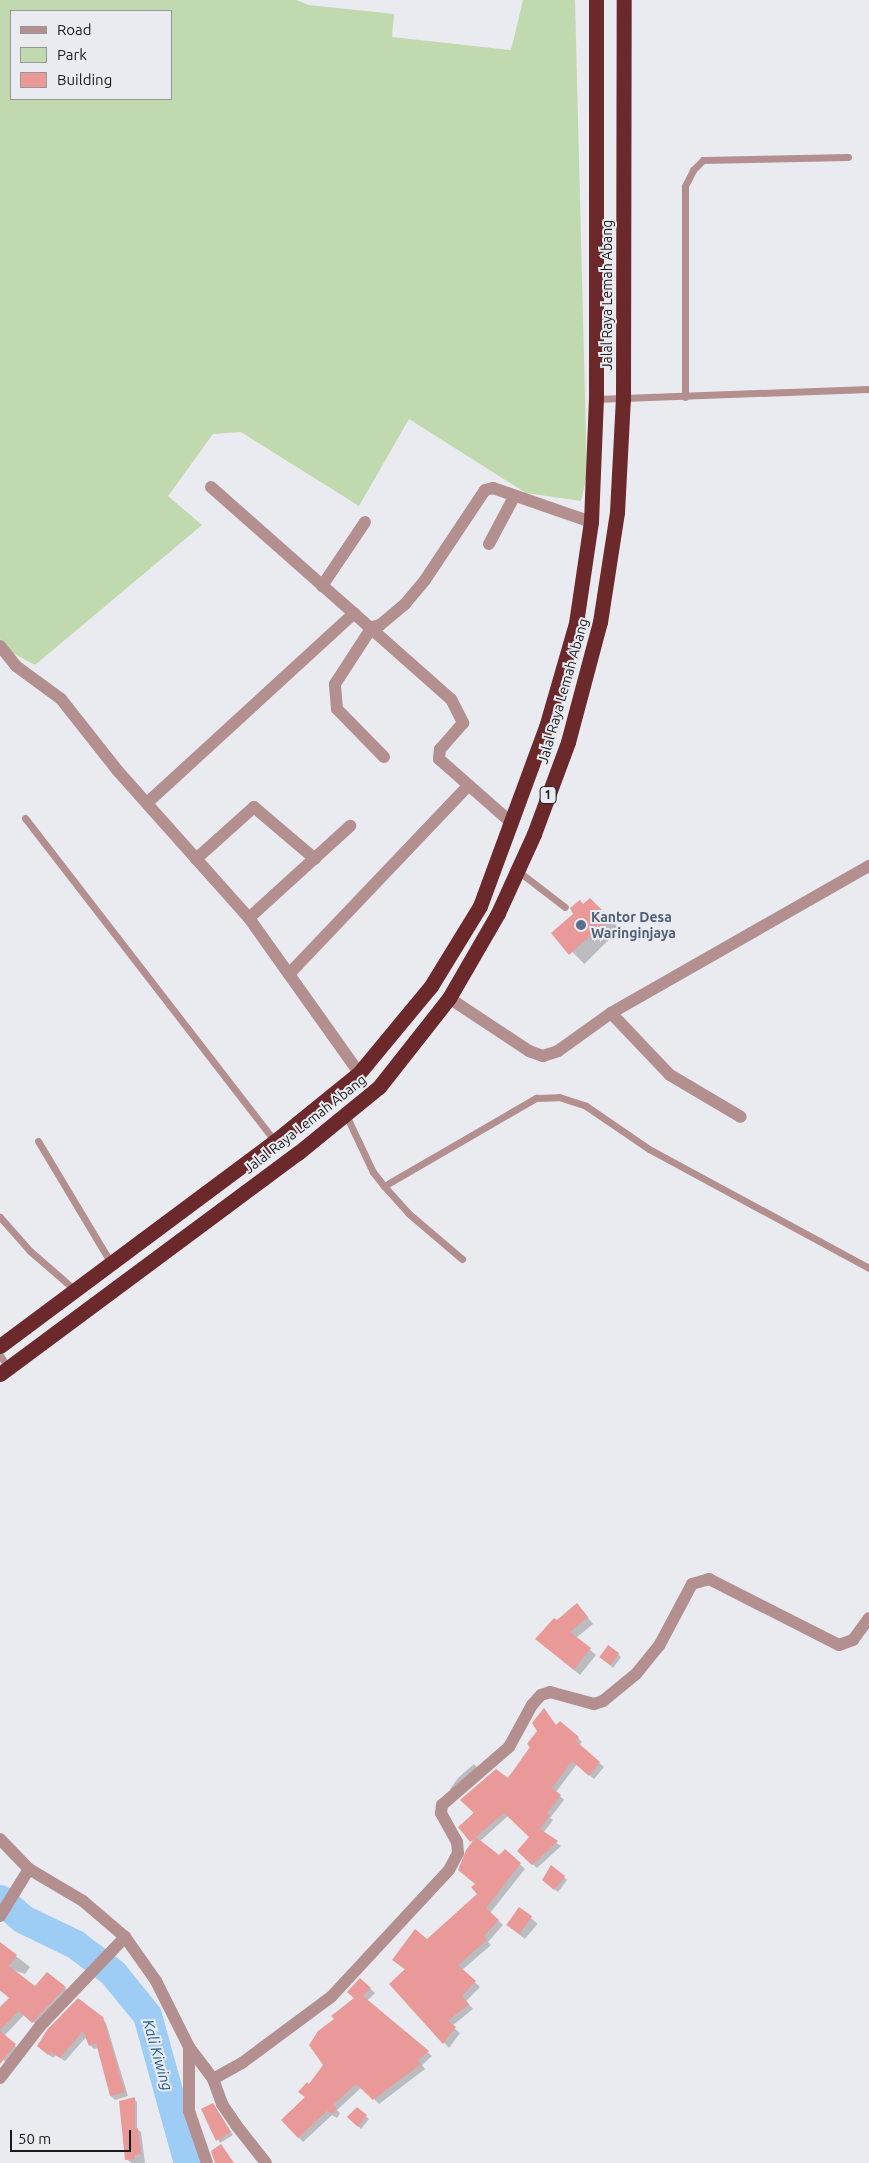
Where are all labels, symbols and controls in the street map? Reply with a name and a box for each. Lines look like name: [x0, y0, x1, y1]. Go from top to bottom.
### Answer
legend: [10, 10, 172, 100]
text: Road: [57, 21, 92, 38]
text: Park: [57, 46, 87, 63]
text: Building: [57, 71, 112, 88]
street label: Jalal Raya Lemah Abang: [599, 220, 615, 370]
street label: Jalal Raya Lemah Abang: [534, 616, 592, 766]
road number: 1: [539, 786, 557, 804]
place label: Kantor Desa Waringinjaya: [591, 909, 676, 942]
marker: Kantor Desa Waringinjaya: [575, 919, 587, 931]
street label: Jalal Raya Lemah Abang: [240, 1071, 370, 1177]
water label: Kali Kiwing: [139, 2017, 177, 2093]
scale bar: [12, 2120, 134, 2152]
text: 50 m: [18, 2130, 51, 2147]

